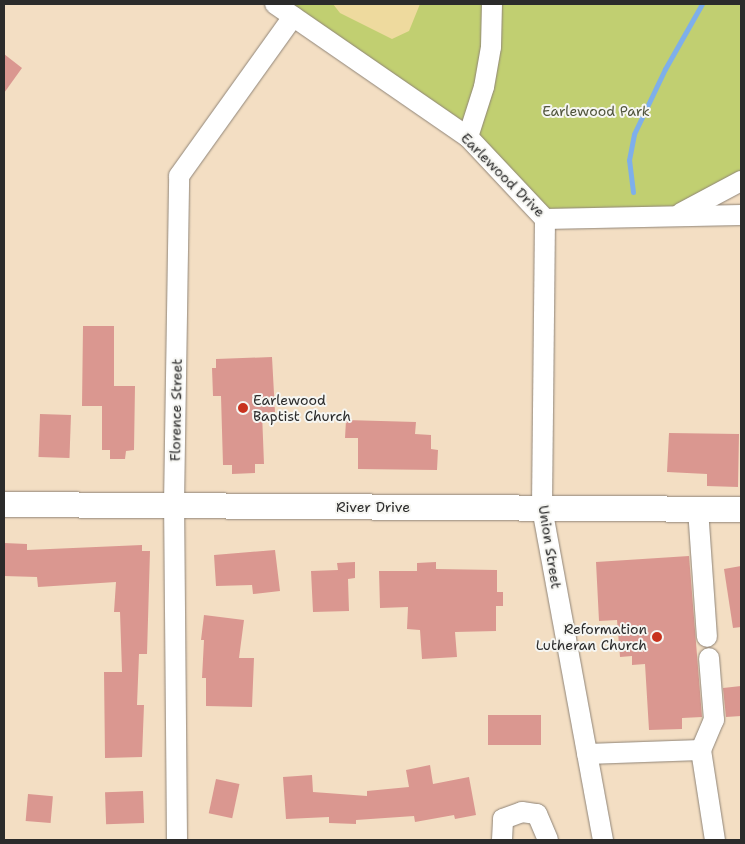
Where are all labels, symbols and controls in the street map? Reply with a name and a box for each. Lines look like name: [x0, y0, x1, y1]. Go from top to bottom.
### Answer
park label: Earlewood Park: [542, 103, 650, 119]
street label: Earlewood Drive: [457, 129, 549, 221]
street label: Florence Street: [167, 359, 185, 461]
place label: Earlewood Baptist Church: [253, 392, 351, 424]
marker: Earlewood Baptist Church: [237, 402, 249, 414]
street label: River Drive: [336, 499, 410, 515]
street label: Union Street: [535, 504, 565, 590]
place label: Reformation Lutheran Church: [536, 621, 647, 654]
marker: Reformation Lutheran Church: [651, 631, 663, 643]

